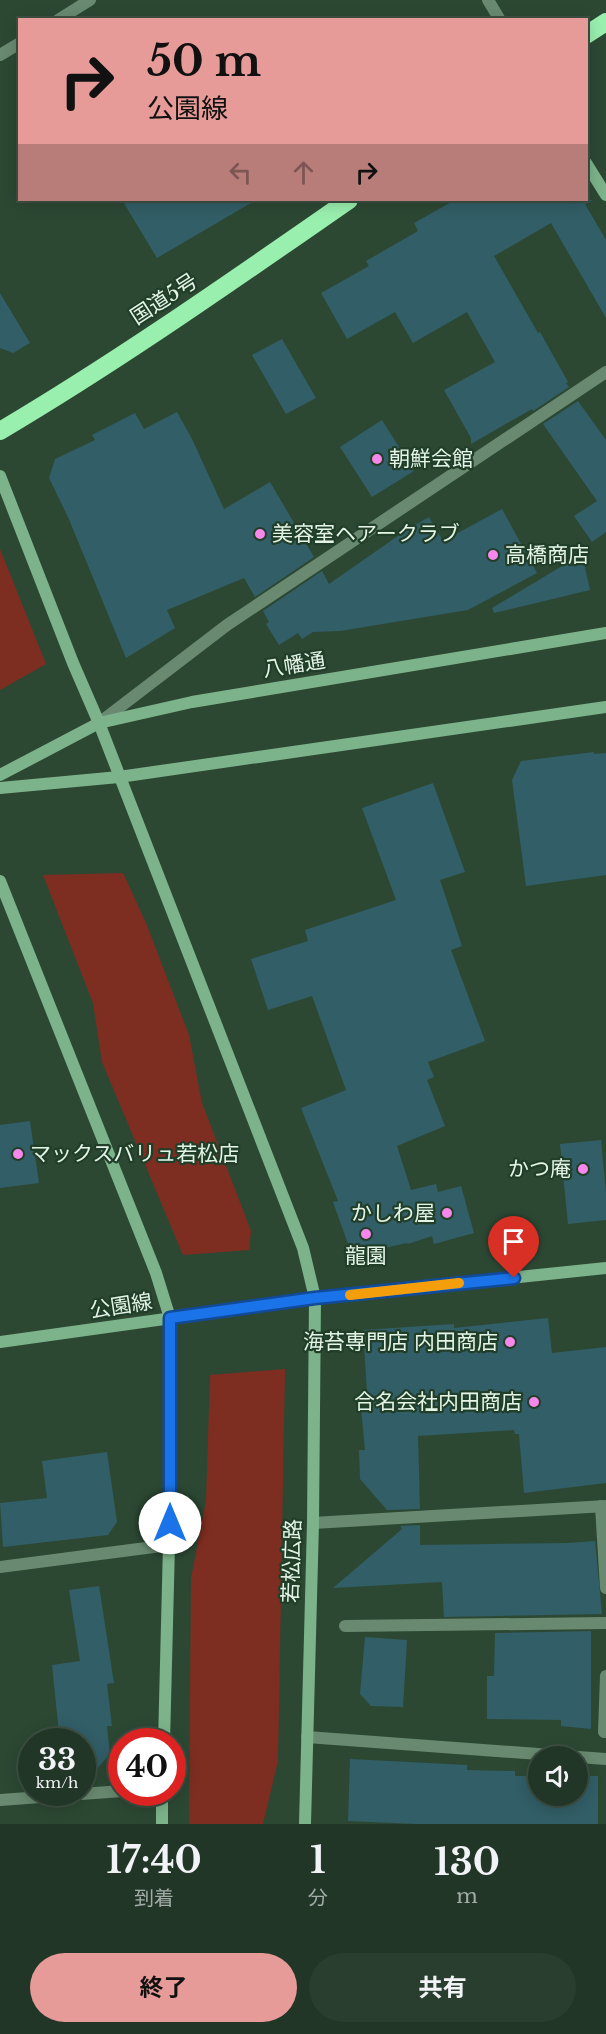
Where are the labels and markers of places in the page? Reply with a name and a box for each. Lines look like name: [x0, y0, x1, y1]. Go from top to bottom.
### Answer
place label: 朝鮮会館: [389, 446, 473, 472]
marker: 朝鮮会館: [370, 452, 384, 466]
place label: 美容室ヘアークラブ: [272, 521, 460, 547]
marker: 美容室ヘアークラブ: [253, 527, 267, 541]
place label: 高橋商店: [505, 542, 589, 568]
marker: 高橋商店: [486, 548, 500, 562]
place label: マックスバリュ若松店: [30, 1141, 239, 1167]
marker: マックスバリュ若松店: [11, 1147, 25, 1161]
place label: かつ庵: [508, 1156, 571, 1182]
marker: かつ庵: [576, 1162, 590, 1176]
place label: かしわ屋: [351, 1200, 435, 1226]
marker: かしわ屋: [440, 1206, 454, 1220]
pin: [488, 1216, 539, 1278]
marker: 龍園: [359, 1227, 373, 1241]
place label: 龍園: [345, 1243, 387, 1269]
place label: 海苔専門店 内田商店: [303, 1329, 498, 1355]
marker: 海苔専門店 内田商店: [503, 1335, 517, 1349]
place label: 合名会社内田商店: [354, 1389, 522, 1415]
marker: 合名会社内田商店: [527, 1395, 541, 1409]

